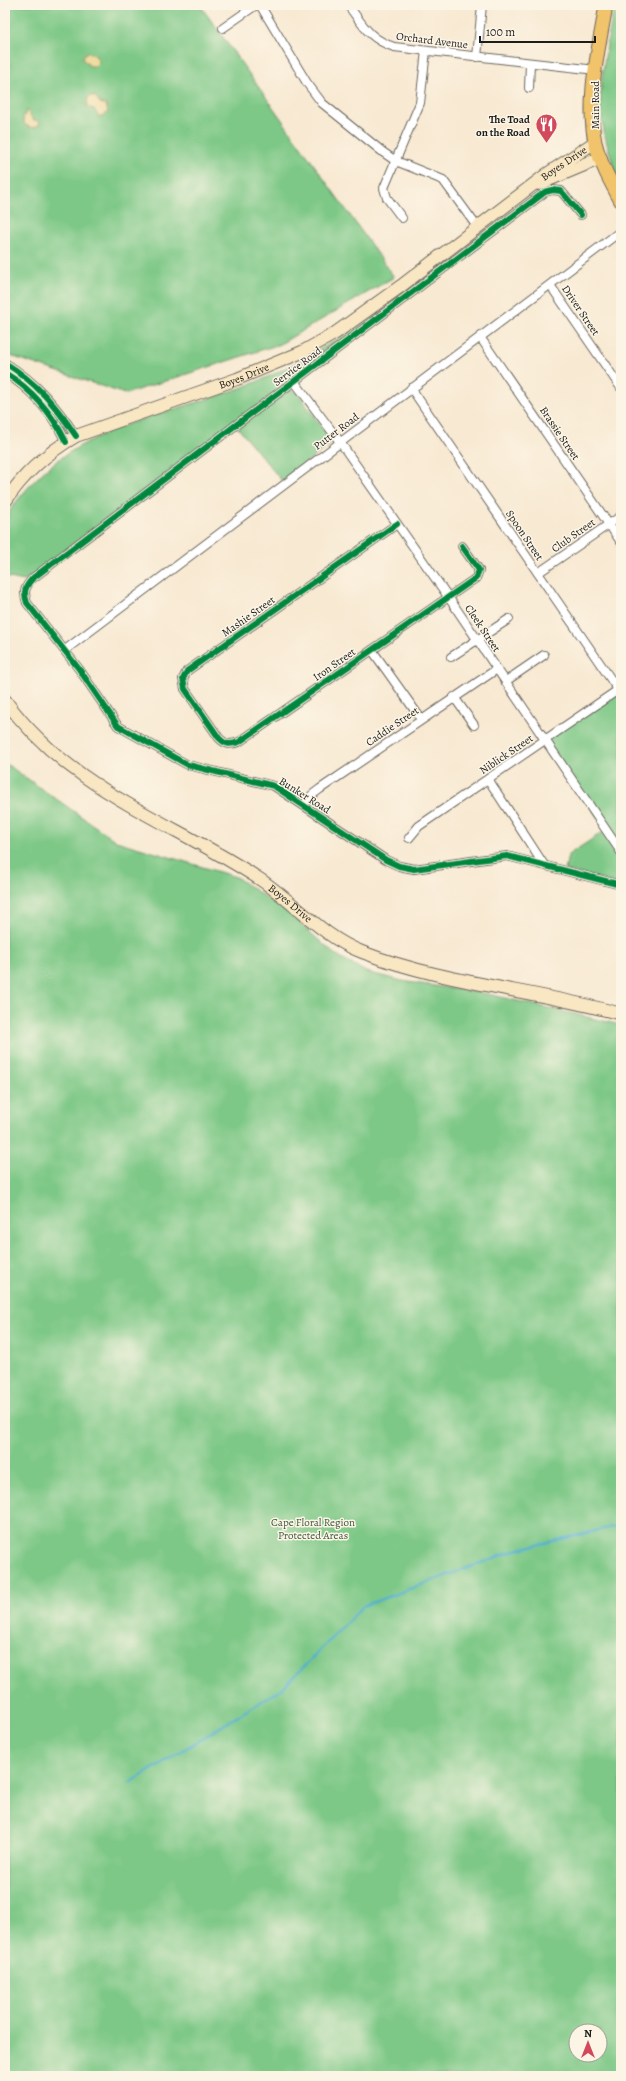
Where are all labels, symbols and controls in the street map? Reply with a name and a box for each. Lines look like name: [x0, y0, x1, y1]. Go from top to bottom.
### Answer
scale bar: [480, 18, 595, 44]
text: 100 m: [486, 24, 515, 40]
street label: Orchard Avenue: [395, 29, 469, 52]
street label: Main Road: [588, 81, 603, 129]
place label: The Toad on the Road: [476, 112, 530, 140]
restaurant icon: The Toad on the Road: [533, 112, 559, 145]
street label: Boyes Drive: [538, 142, 590, 184]
street label: Driver Street: [558, 282, 603, 339]
street label: Service Road: [270, 343, 325, 390]
street label: Boyes Drive: [217, 360, 271, 393]
street label: Brassie Street: [536, 403, 583, 463]
street label: Putter Road: [310, 409, 362, 453]
street label: Spoon Street: [502, 507, 547, 564]
street label: Club Street: [548, 515, 599, 556]
street label: Mashie Street: [219, 592, 278, 640]
street label: Cleek Street: [461, 602, 504, 655]
street label: Iron Street: [310, 644, 359, 685]
street label: Caddie Street: [363, 703, 422, 750]
street label: Niblick Street: [477, 731, 536, 778]
street label: Bunker Road: [276, 774, 333, 817]
street label: Boyes Drive: [265, 881, 315, 926]
park label: Cape Floral Region Protected Areas: [271, 1515, 355, 1543]
north arrow: [568, 2023, 608, 2063]
text: N: [584, 2026, 592, 2041]

